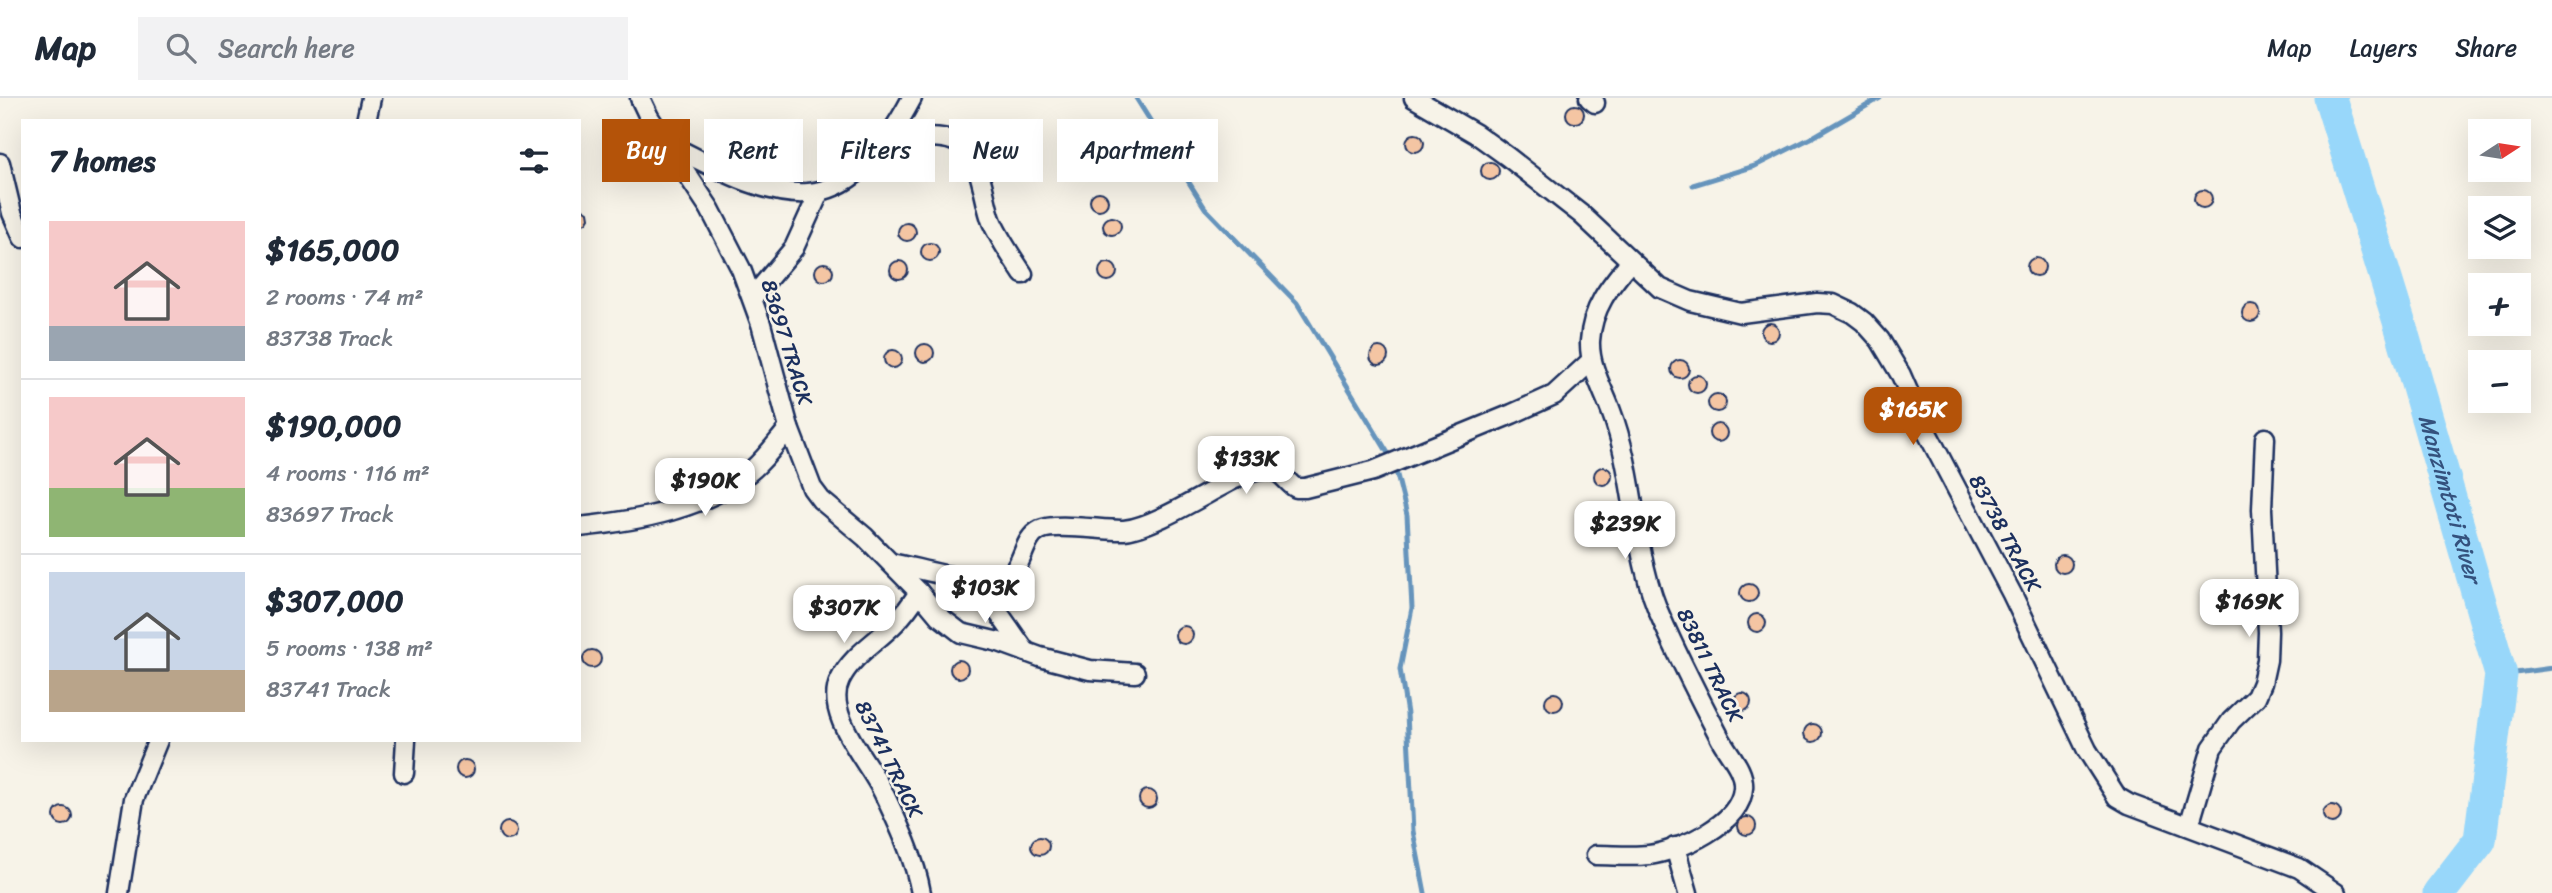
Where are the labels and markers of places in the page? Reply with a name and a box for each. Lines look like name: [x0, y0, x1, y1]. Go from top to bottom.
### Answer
pin: $165K: [1864, 388, 1962, 447]
pin: $133K: [1197, 436, 1295, 496]
pin: $190K: [656, 458, 754, 518]
pin: $239K: [1576, 502, 1674, 561]
pin: $103K: [936, 566, 1034, 625]
pin: $169K: [2200, 580, 2298, 639]
pin: $307K: [795, 586, 893, 645]

